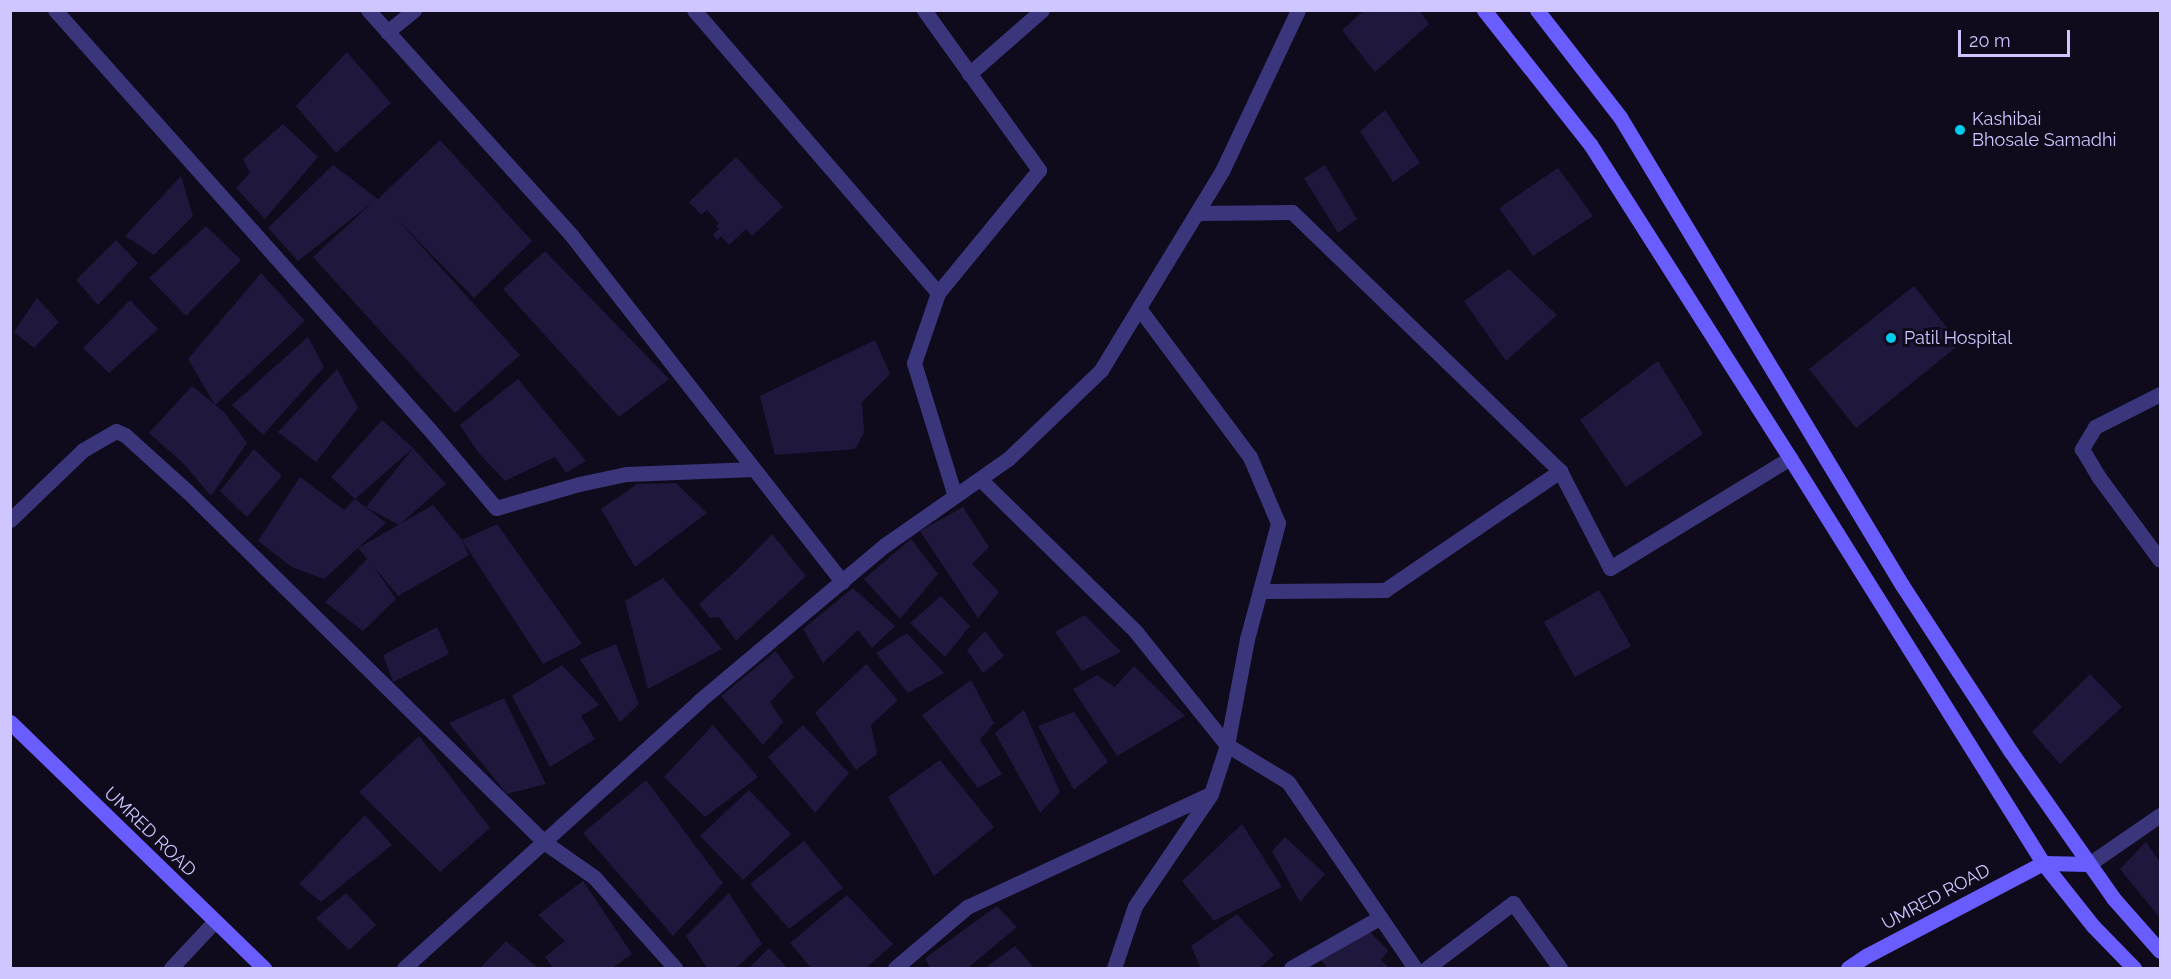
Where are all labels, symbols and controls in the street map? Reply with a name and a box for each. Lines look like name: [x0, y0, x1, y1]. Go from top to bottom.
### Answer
scale bar: [1961, 18, 2074, 56]
text: 20 m: [1969, 30, 2011, 51]
place label: Kashibai Bhosale Samadhi: [1972, 109, 2116, 152]
marker: Kashibai Bhosale Samadhi: [1953, 123, 1967, 137]
place label: Patil Hospital: [1904, 327, 2013, 349]
marker: Patil Hospital: [1882, 329, 1900, 347]
street label: UMRED ROAD: [100, 783, 200, 881]
street label: UMRED ROAD: [1878, 859, 1994, 935]

